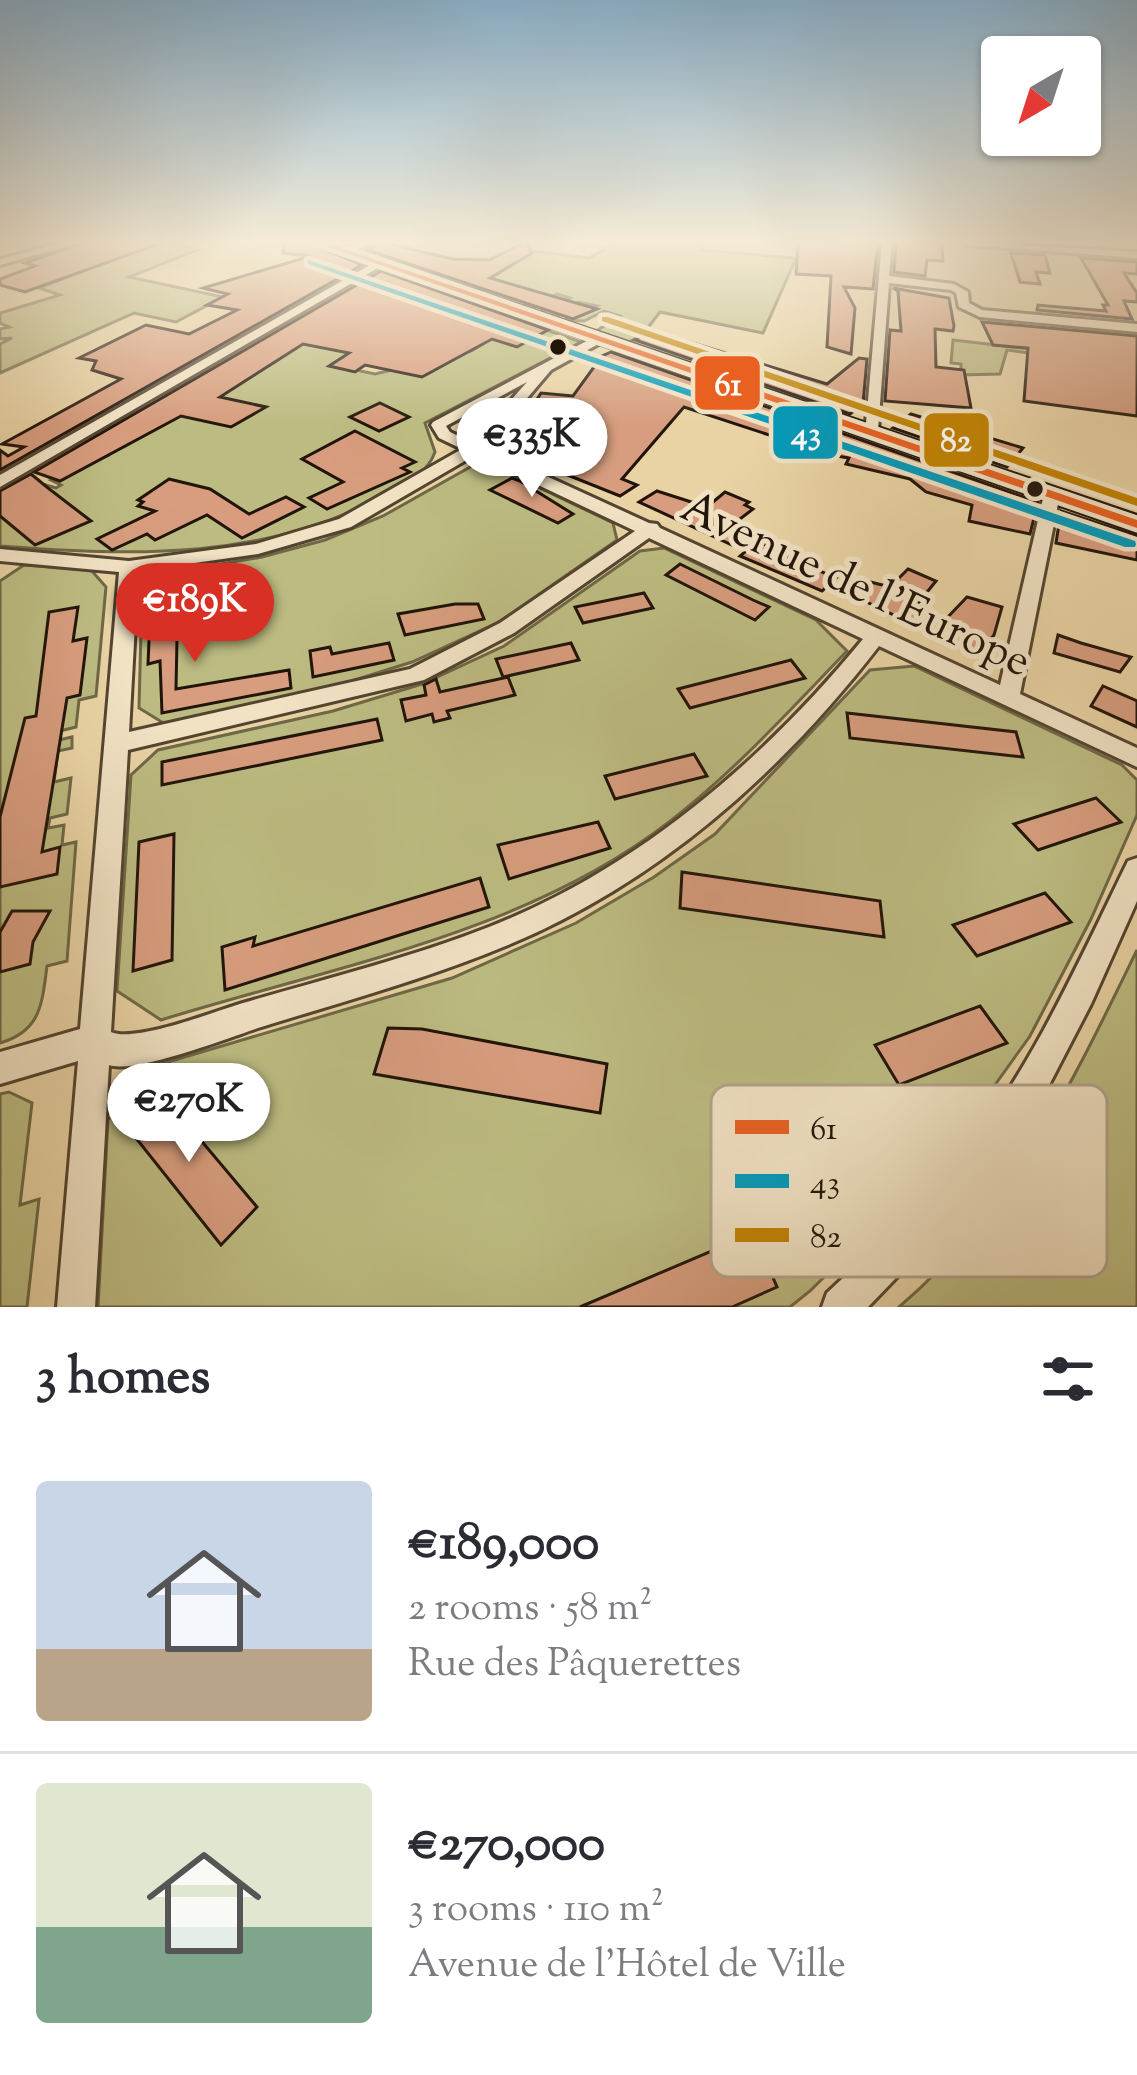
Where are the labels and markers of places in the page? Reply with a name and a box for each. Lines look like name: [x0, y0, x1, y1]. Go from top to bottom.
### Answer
unlabelled marker: [547, 336, 569, 358]
pin: €335K: [448, 398, 616, 500]
unlabelled marker: [1024, 478, 1046, 500]
pin: €189K: [111, 563, 279, 665]
pin: €270K: [105, 1063, 273, 1165]

